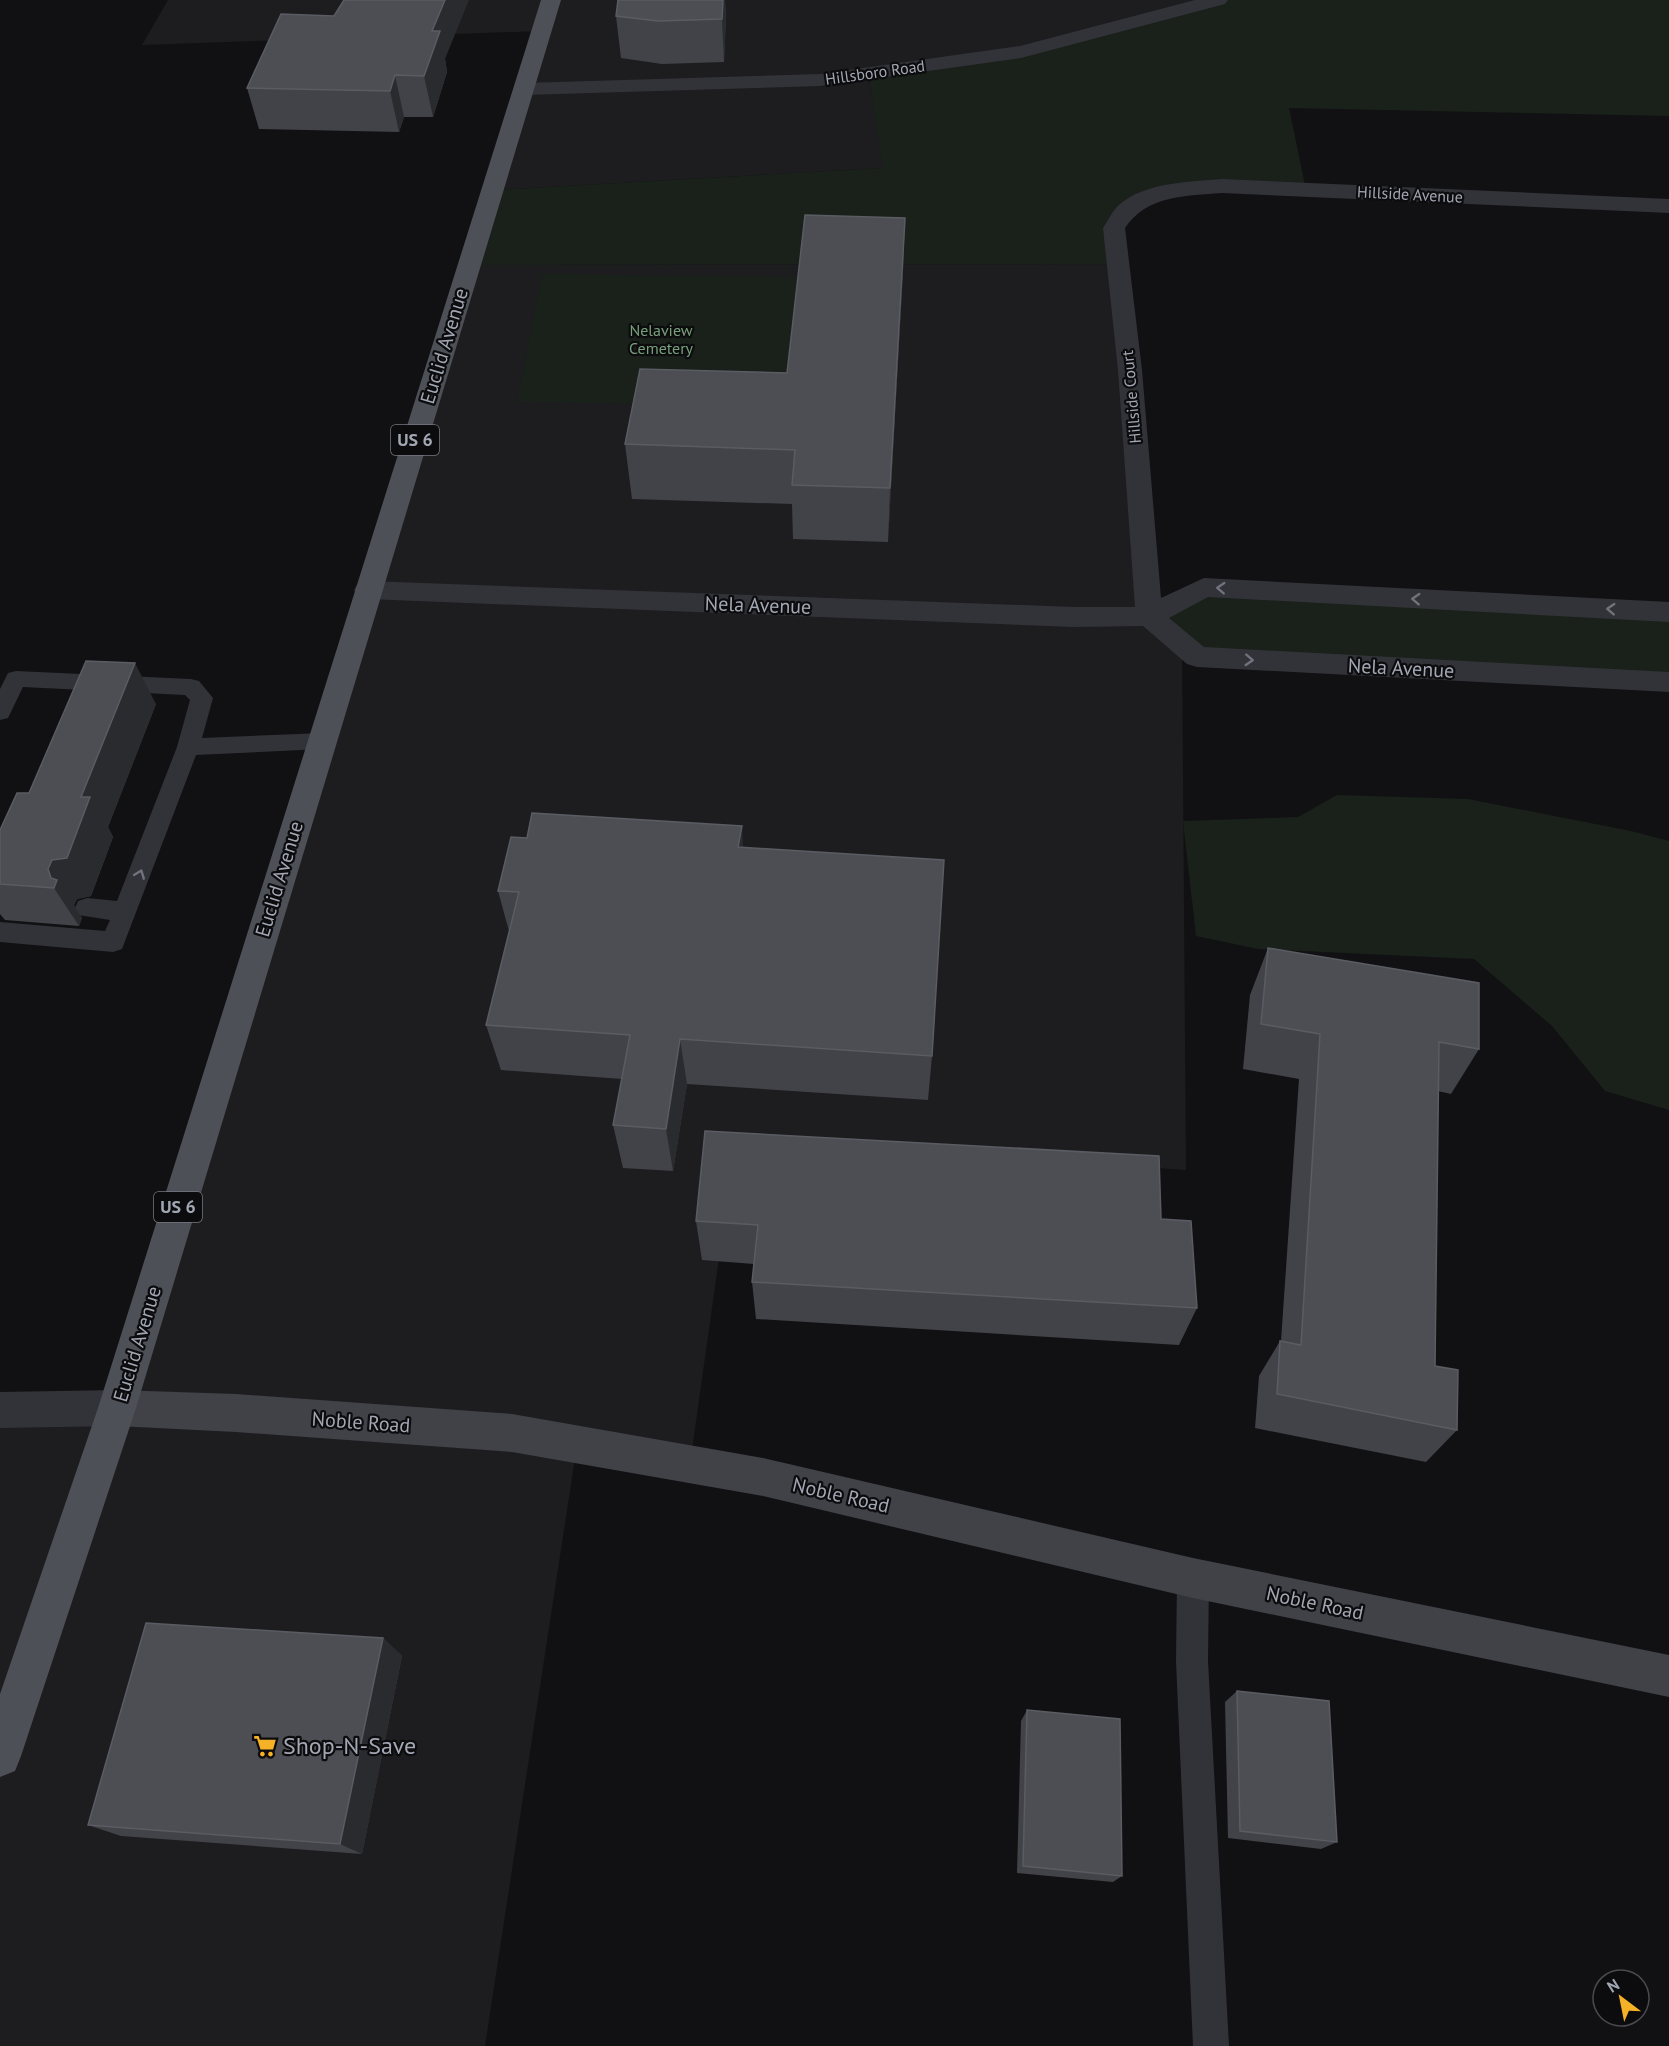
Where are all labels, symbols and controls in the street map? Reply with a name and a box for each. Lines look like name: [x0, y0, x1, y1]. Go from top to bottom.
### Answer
street label: Hillsboro Road: [824, 55, 926, 89]
street label: Hillside Avenue: [1357, 181, 1463, 207]
street label: Euclid Avenue: [414, 285, 474, 407]
park label: Nelaview Cemetery: [629, 320, 694, 358]
street label: Hillside Court: [1117, 349, 1145, 444]
road number: US 6: [391, 425, 439, 455]
one-way arrow: [1217, 582, 1226, 595]
street label: Nela Avenue: [704, 590, 812, 620]
one-way arrow: [1411, 592, 1420, 605]
one-way arrow: [1606, 603, 1615, 616]
street label: Nela Avenue: [1347, 652, 1455, 684]
one-way arrow: [1244, 653, 1253, 666]
street label: Euclid Avenue: [249, 818, 309, 940]
one-way arrow: [132, 869, 145, 880]
road number: US 6: [154, 1192, 202, 1222]
street label: Euclid Avenue: [107, 1283, 167, 1405]
street label: Noble Road: [311, 1406, 411, 1438]
street label: Noble Road: [790, 1471, 892, 1519]
street label: Noble Road: [1264, 1580, 1366, 1626]
place label: Shop-N-Save: [283, 1730, 416, 1761]
supermarket icon: Shop-N-Save: [252, 1733, 278, 1759]
north arrow: [1591, 1968, 1651, 2028]
text: N: [1603, 1974, 1623, 1997]

